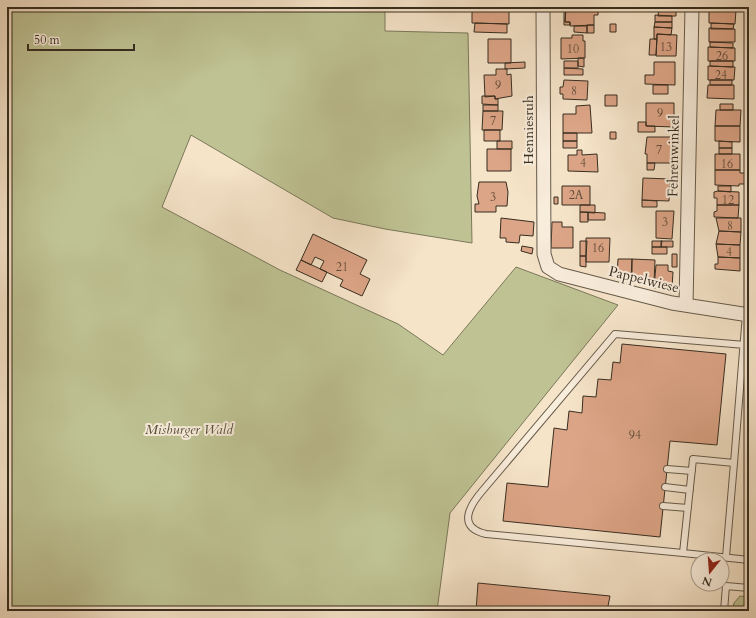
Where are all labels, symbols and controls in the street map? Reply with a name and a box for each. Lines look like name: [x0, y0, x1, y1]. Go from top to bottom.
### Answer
scale bar: [28, 26, 134, 52]
text: 50 m: [34, 32, 61, 48]
house number: 13: [660, 39, 672, 55]
house number: 10: [567, 41, 579, 57]
house number: 26: [716, 48, 728, 64]
house number: 24: [715, 67, 727, 83]
house number: 9: [495, 77, 501, 93]
house number: 8: [571, 83, 577, 99]
street label: Henniesruh: [519, 95, 538, 165]
house number: 9: [657, 105, 663, 121]
house number: 7: [490, 113, 496, 129]
street label: Fehrenwinkel: [663, 114, 684, 197]
house number: 7: [656, 142, 662, 158]
house number: 4: [580, 155, 586, 171]
house number: 16: [721, 156, 733, 172]
house number: 2A: [569, 187, 584, 203]
house number: 3: [490, 189, 496, 205]
house number: 12: [722, 192, 734, 208]
house number: 3: [662, 214, 668, 230]
house number: 8: [727, 218, 733, 234]
house number: 16: [592, 240, 604, 256]
house number: 4: [726, 244, 732, 260]
house number: 21: [336, 259, 348, 275]
street label: Pappelwiese: [607, 262, 681, 297]
park label: Misburger Wald: [145, 420, 234, 439]
house number: 94: [629, 427, 641, 443]
north arrow: [690, 552, 730, 592]
text: N: [700, 572, 714, 590]

